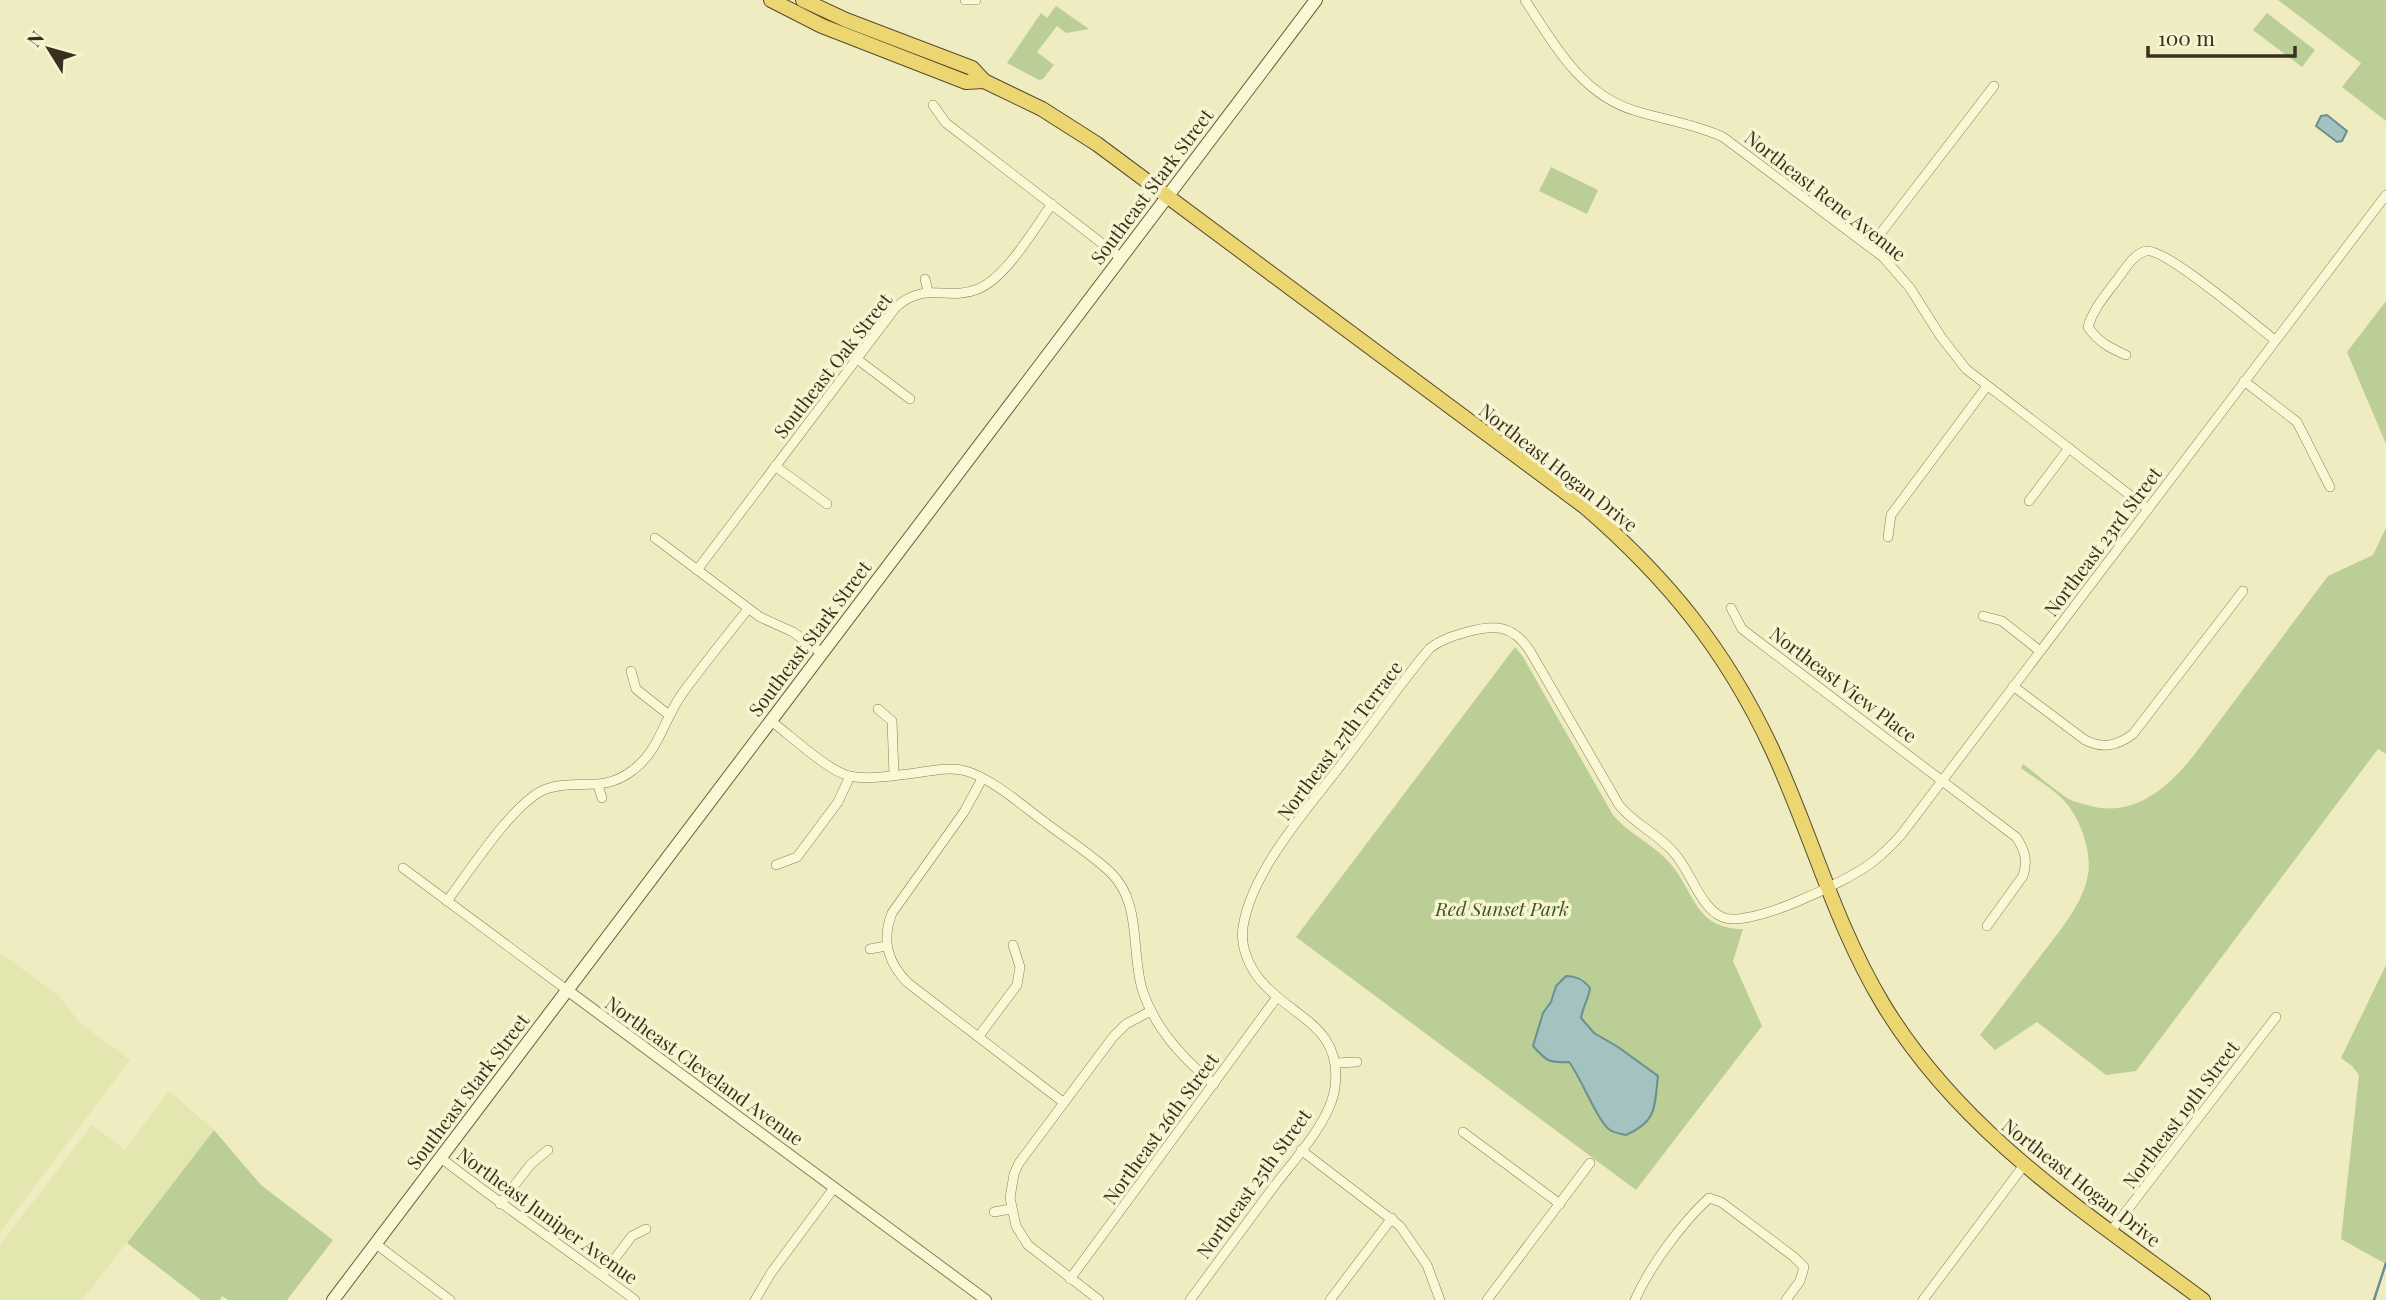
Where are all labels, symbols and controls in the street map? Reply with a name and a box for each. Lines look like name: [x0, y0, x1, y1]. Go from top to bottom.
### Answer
north arrow: [14, 14, 84, 84]
scale bar: [2148, 14, 2295, 58]
text: 100 m: [2158, 23, 2215, 51]
text: N: [20, 25, 49, 51]
street label: Southeast Stark Street: [1084, 103, 1218, 269]
street label: Northeast Rene Avenue: [1740, 124, 1912, 266]
street label: Southeast Oak Street: [767, 287, 897, 443]
street label: Northeast Hogan Drive: [1474, 397, 1644, 537]
street label: Northeast 23rd Street: [2037, 461, 2167, 621]
street label: Southeast Stark Street: [742, 555, 876, 721]
street label: Northeast View Place: [1765, 620, 1923, 748]
street label: Northeast 27th Terrace: [1270, 655, 1408, 825]
park label: Red Sunset Park: [1434, 895, 1569, 921]
street label: Northeast Cleveland Avenue: [601, 989, 809, 1151]
street label: Southeast Stark Street: [400, 1008, 534, 1174]
street label: Northeast 19th Street: [2116, 1035, 2244, 1193]
street label: Northeast 26th Street: [1096, 1047, 1224, 1209]
street label: Northeast 25th Street: [1190, 1103, 1316, 1263]
street label: Northeast Hogan Drive: [1997, 1112, 2167, 1252]
street label: Northeast Juniper Avenue: [452, 1140, 644, 1290]

